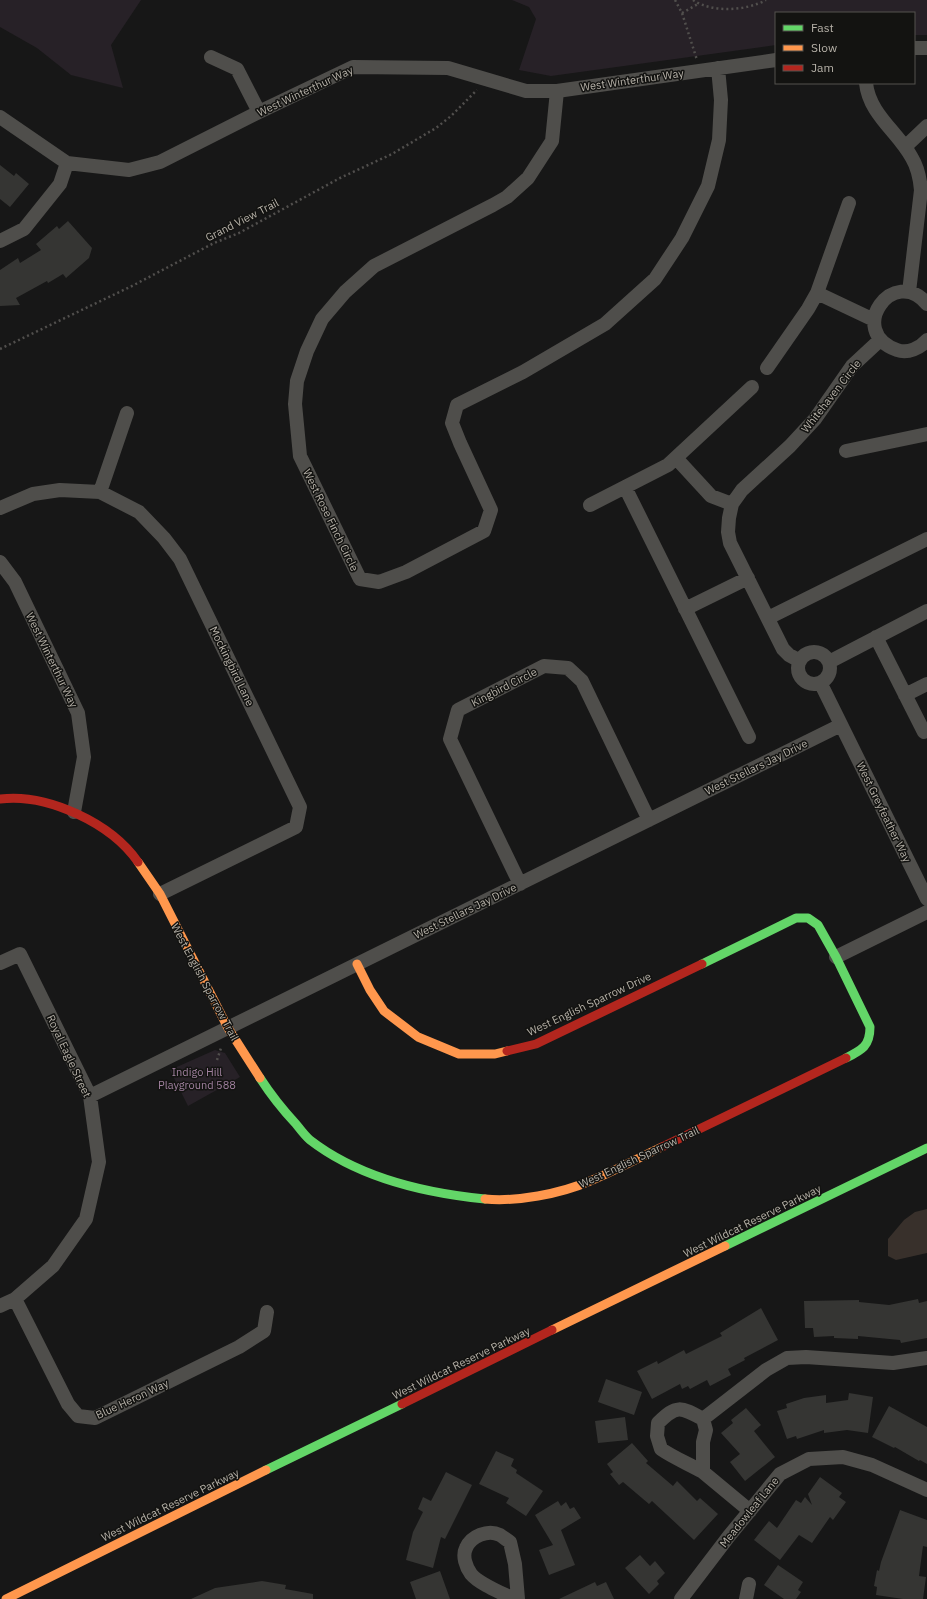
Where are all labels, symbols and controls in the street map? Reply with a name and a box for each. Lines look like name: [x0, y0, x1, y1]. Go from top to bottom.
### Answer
legend: [775, 12, 915, 84]
text: Fast: [811, 20, 834, 35]
text: Slow: [811, 40, 837, 55]
text: Jam: [811, 60, 834, 75]
street label: West Winterthur Way: [255, 62, 356, 119]
street label: West Winterthur Way: [579, 66, 685, 94]
street label: Grand View Trail: [203, 195, 281, 245]
street label: Whitehaven Circle: [798, 357, 864, 435]
street label: West Rose Finch Circle: [300, 467, 362, 573]
street label: West Winterthur Way: [23, 610, 81, 710]
street label: Mockingbird Lane: [207, 624, 257, 708]
street label: Kingbird Circle: [469, 664, 539, 710]
street label: West Stellars Jay Drive: [702, 736, 810, 798]
street label: West Greyfeather Way: [854, 760, 915, 865]
street label: West Stellars Jay Drive: [411, 880, 519, 942]
street label: West English Sparrow Trail: [168, 921, 242, 1043]
street label: West English Sparrow Drive: [525, 969, 653, 1039]
street label: Royal Eagle Street: [44, 1012, 94, 1100]
park label: Indigo Hill Playground 588: [158, 1065, 236, 1092]
street label: West English Sparrow Trail: [577, 1123, 701, 1191]
street label: West Wildcat Reserve Parkway: [681, 1181, 824, 1261]
street label: West Wildcat Reserve Parkway: [390, 1323, 533, 1403]
street label: Blue Heron Way: [93, 1376, 171, 1422]
street label: West Wildcat Reserve Parkway: [99, 1465, 242, 1545]
street label: Meadowleaf Lane: [716, 1474, 782, 1550]

